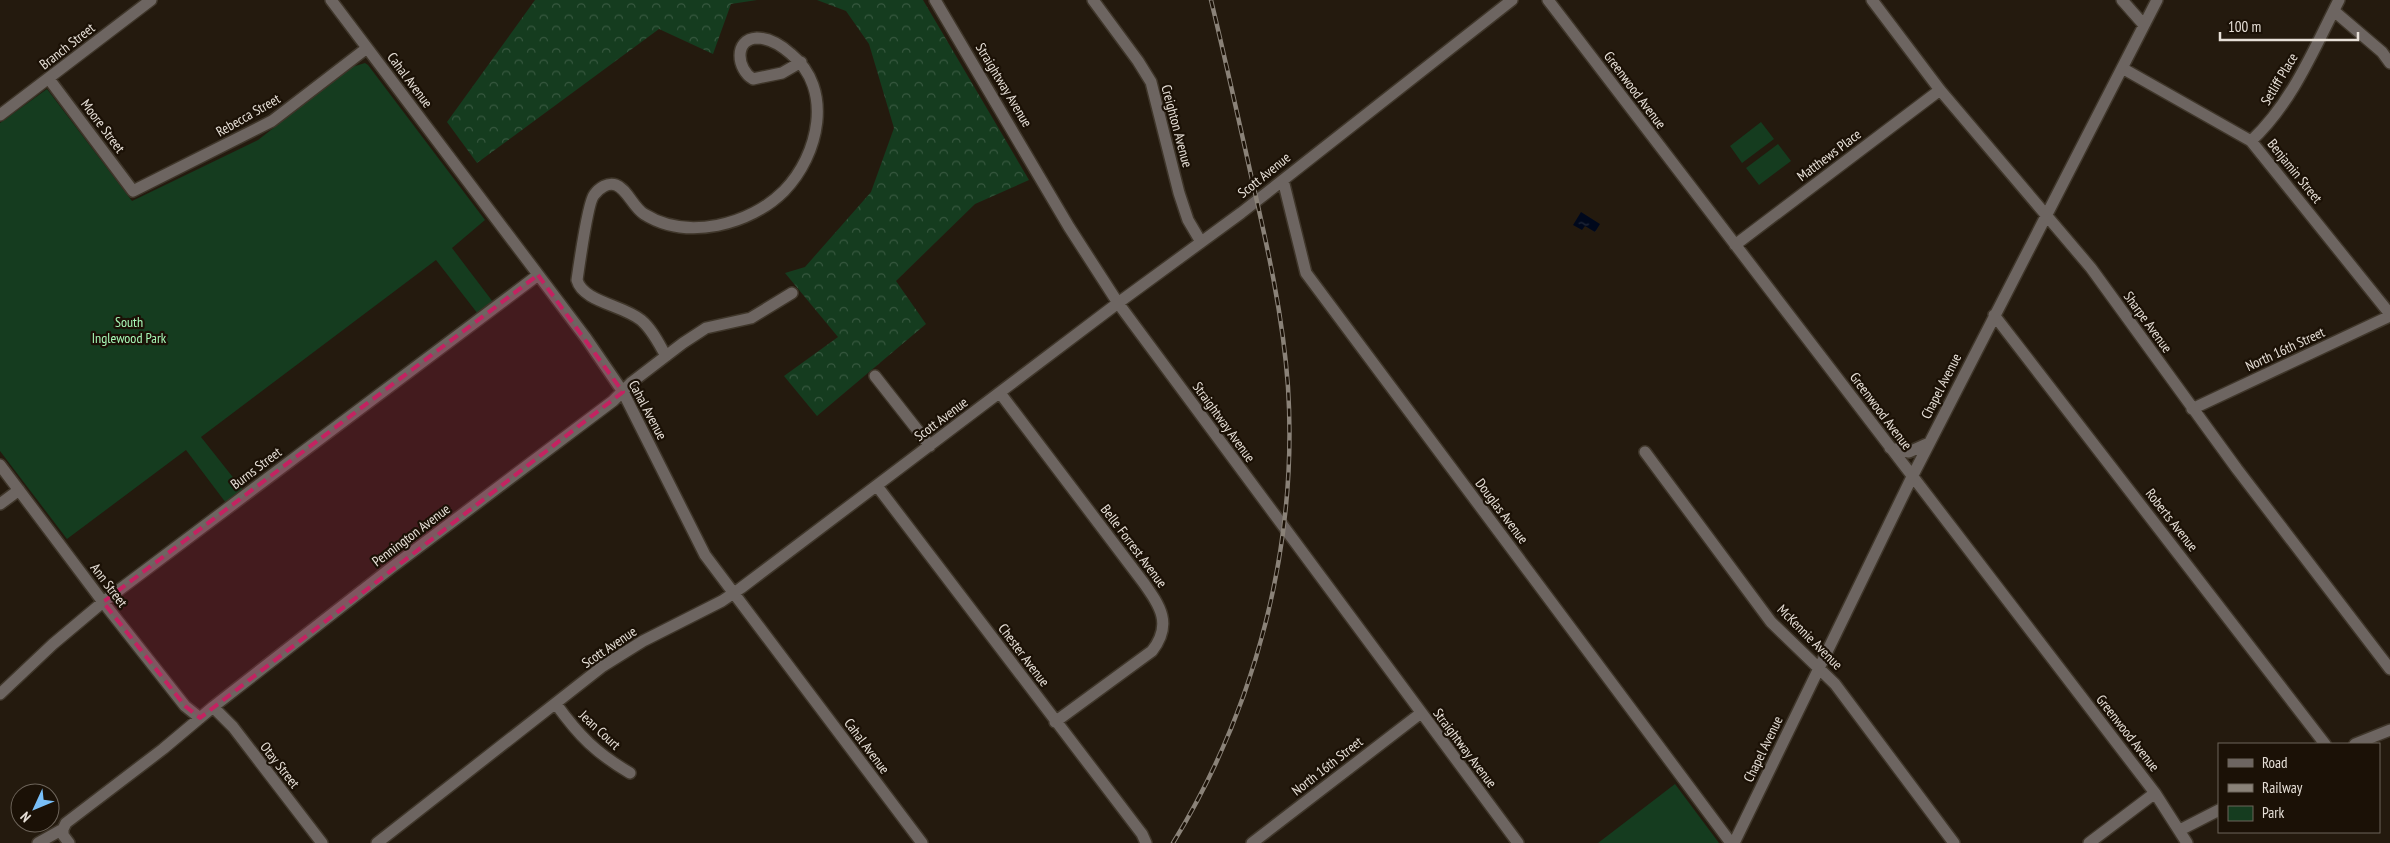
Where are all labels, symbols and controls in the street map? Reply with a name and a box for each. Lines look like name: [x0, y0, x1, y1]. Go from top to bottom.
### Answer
scale bar: [2220, 10, 2358, 42]
text: 100 m: [2228, 17, 2261, 36]
street label: Branch Street: [36, 19, 98, 73]
street label: Straightway Avenue: [972, 40, 1036, 131]
street label: Greenwood Avenue: [1600, 48, 1670, 133]
street label: Cahal Avenue: [383, 49, 437, 111]
street label: Setliff Place: [2256, 49, 2302, 108]
street label: Creighton Avenue: [1157, 83, 1197, 170]
street label: Rebecca Street: [213, 89, 283, 141]
street label: Moore Street: [77, 96, 129, 157]
street label: Matthews Place: [1793, 125, 1865, 185]
street label: Benjamin Street: [2264, 135, 2326, 207]
street label: Scott Avenue: [1234, 148, 1294, 202]
street label: Sharpe Avenue: [2120, 288, 2176, 356]
park label: South Inglewood Park: [92, 313, 167, 347]
street label: North 16th Street: [2243, 323, 2328, 375]
street label: Chapel Avenue: [1917, 350, 1965, 422]
street label: Greenwood Avenue: [1846, 369, 1916, 454]
street label: Cahal Avenue: [625, 377, 671, 443]
street label: Straightway Avenue: [1189, 378, 1259, 466]
street label: Scott Avenue: [911, 393, 972, 445]
street label: Burns Street: [227, 443, 285, 493]
street label: Douglas Avenue: [1472, 475, 1533, 547]
street label: Roberts Avenue: [2142, 485, 2202, 555]
street label: Pennington Avenue: [368, 500, 454, 570]
street label: Belle Forrest Avenue: [1097, 501, 1171, 591]
street label: Ann Street: [87, 559, 132, 611]
street label: McKennie Avenue: [1774, 601, 1847, 674]
street label: Chester Avenue: [994, 620, 1054, 690]
street label: Scott Avenue: [578, 622, 640, 672]
street label: Greenwood Avenue: [2092, 691, 2164, 775]
street label: Straightway Avenue: [1429, 705, 1501, 792]
street label: Jean Court: [575, 706, 625, 754]
street label: Chapel Avenue: [1739, 713, 1787, 785]
street label: Cahal Avenue: [840, 715, 894, 777]
street label: North 16th Street: [1288, 733, 1366, 799]
street label: Otay Street: [256, 738, 304, 792]
legend: [2218, 743, 2380, 833]
text: Road: [2262, 753, 2288, 772]
text: Railway: [2262, 778, 2303, 797]
north arrow: [10, 783, 60, 833]
text: Park: [2262, 803, 2284, 822]
text: N: [17, 808, 35, 826]

